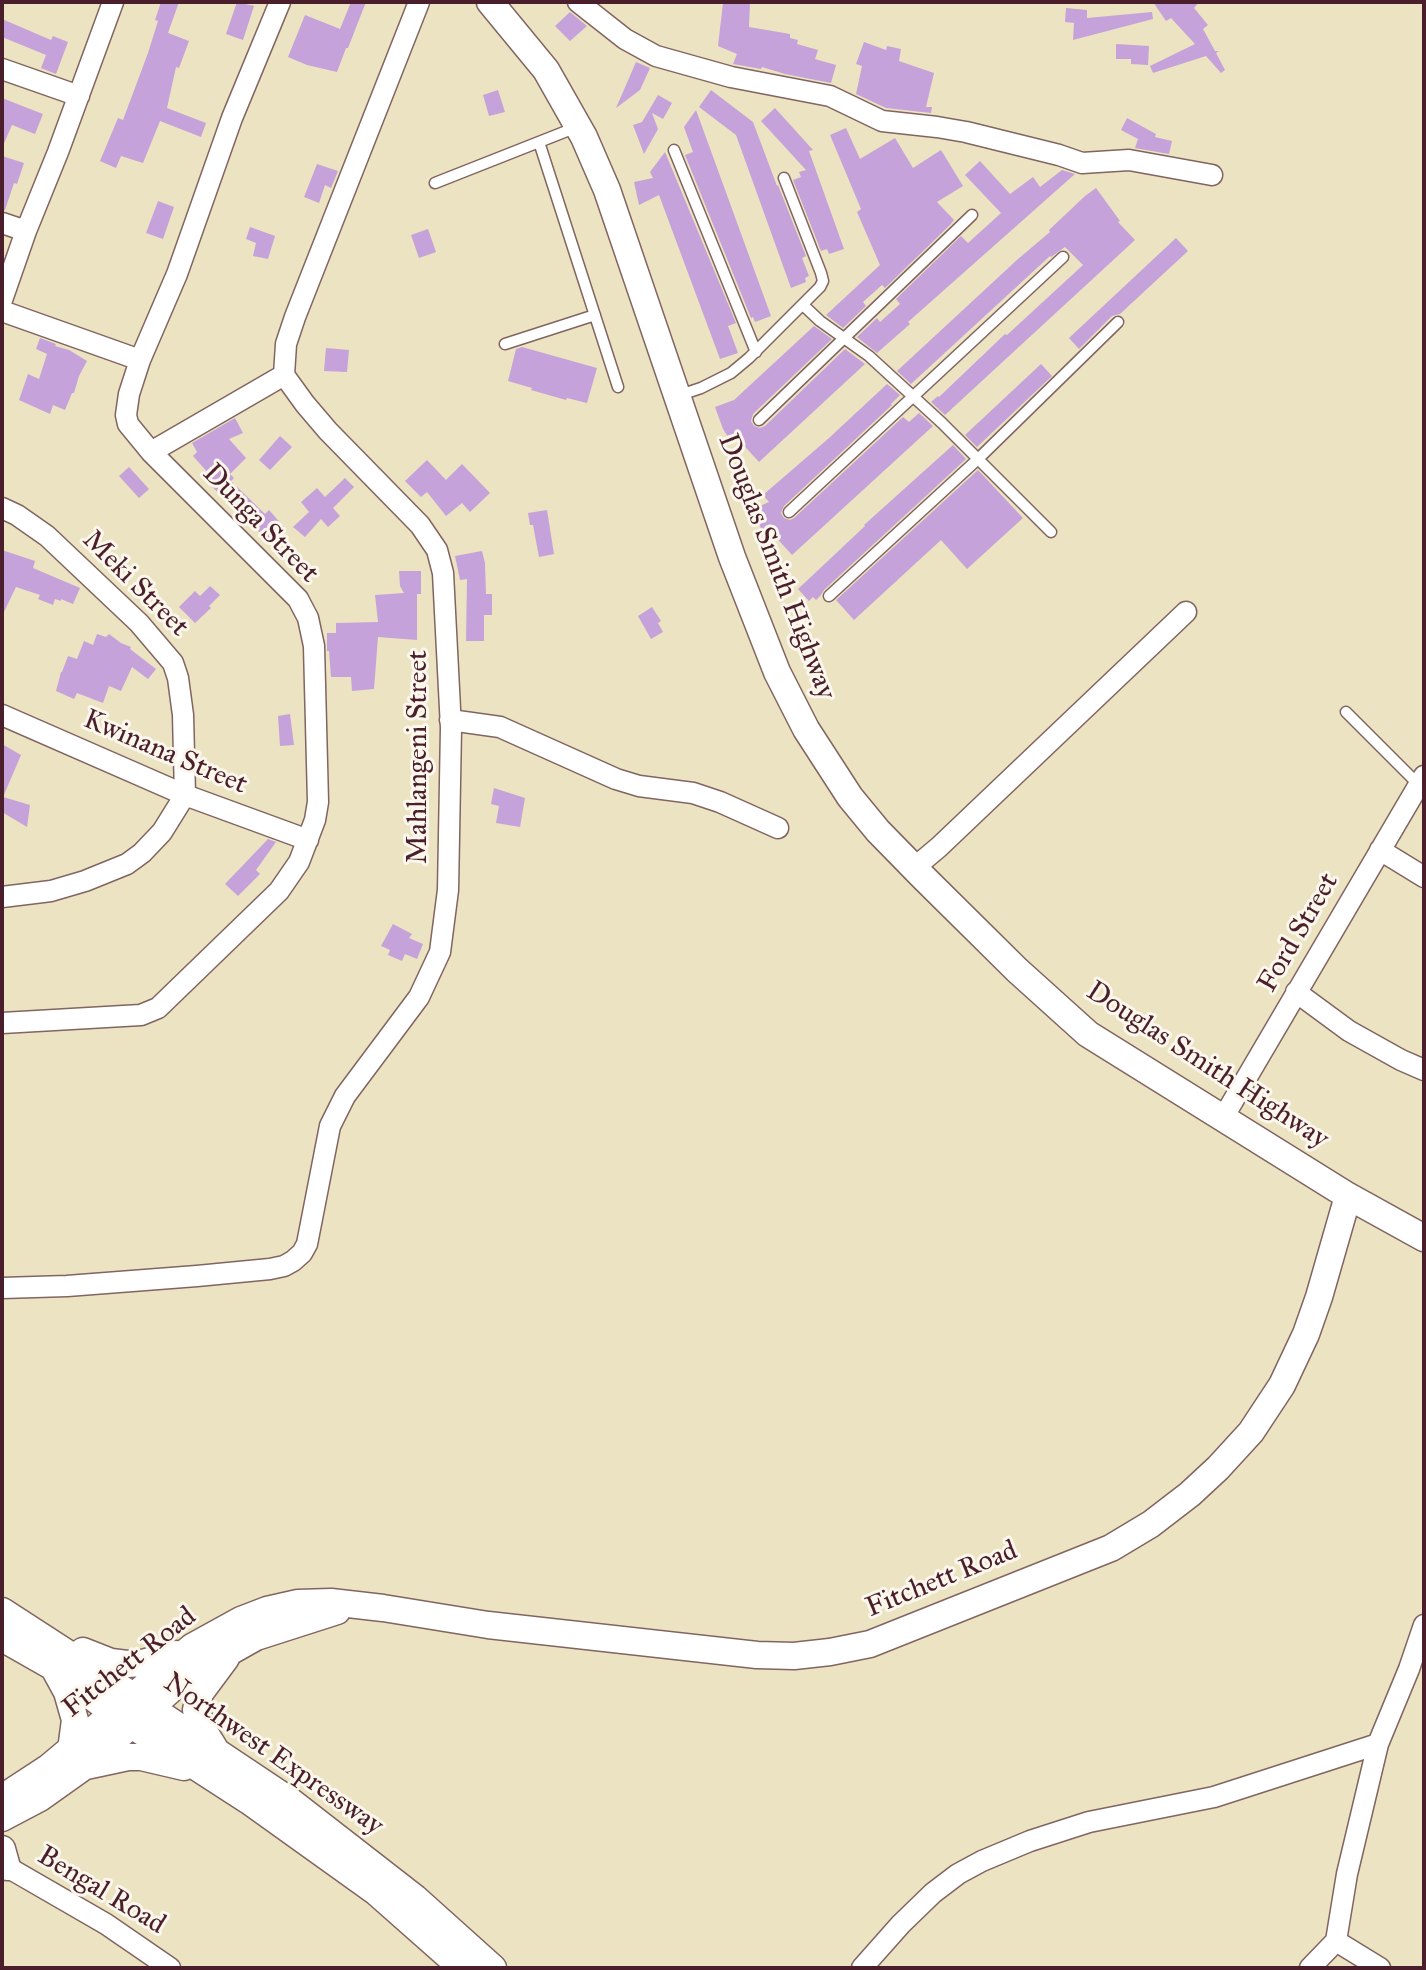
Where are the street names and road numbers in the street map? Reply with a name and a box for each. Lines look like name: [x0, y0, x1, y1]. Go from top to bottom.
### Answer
street label: Douglas Smith Highway: [710, 429, 842, 705]
street label: Dunga Street: [195, 457, 325, 591]
street label: Meki Street: [75, 524, 195, 644]
street label: Mahlangeni Street: [402, 650, 436, 864]
street label: Kwinana Street: [78, 703, 252, 803]
street label: Ford Street: [1251, 867, 1347, 999]
street label: Douglas Smith Highway: [1080, 975, 1334, 1157]
street label: Fitchett Road: [861, 1534, 1023, 1626]
street label: Fitchett Road: [57, 1600, 203, 1726]
street label: Northwest Expressway: [157, 1666, 389, 1844]
street label: Bengal Road: [31, 1840, 171, 1942]

